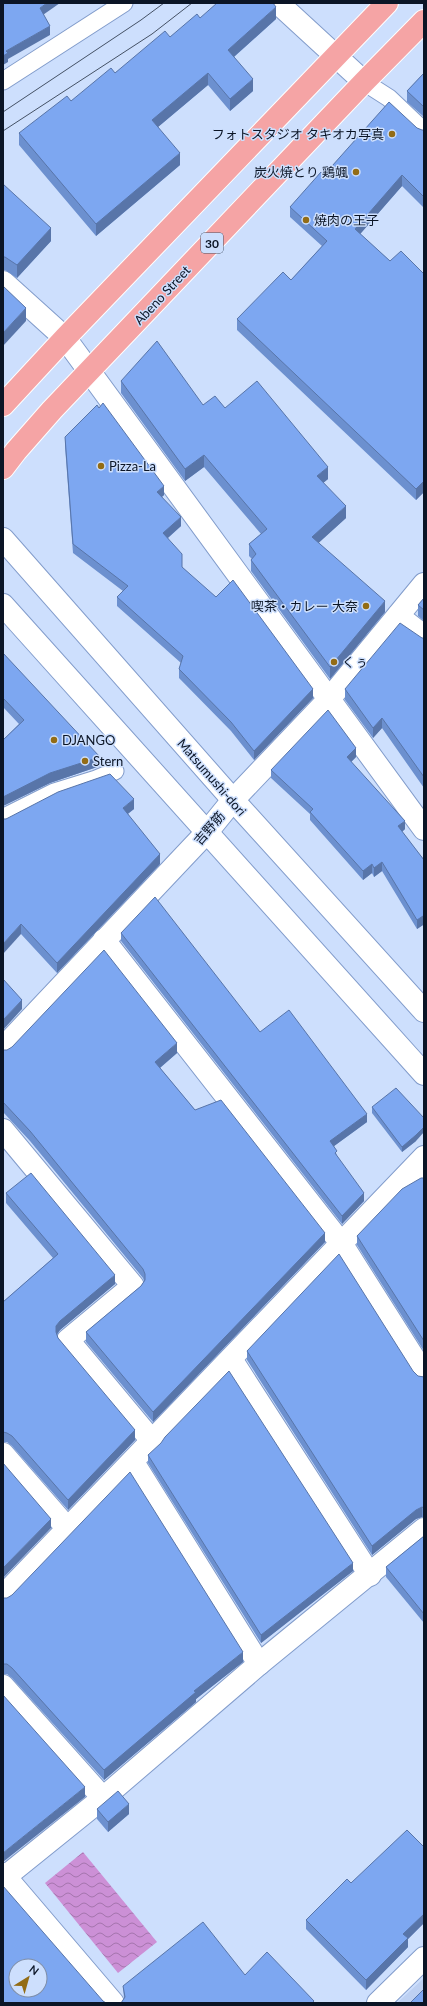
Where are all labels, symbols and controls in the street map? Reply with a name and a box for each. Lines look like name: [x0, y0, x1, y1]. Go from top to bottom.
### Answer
place label: フォトスタジオ タキオカ写真: [212, 126, 384, 142]
marker: フォトスタジオ タキオカ写真: [387, 129, 397, 139]
place label: 炭火焼とり 鶏颯: [254, 164, 348, 180]
marker: 炭火焼とり 鶏颯: [351, 167, 361, 177]
place label: 焼肉の王子: [314, 212, 379, 228]
marker: 焼肉の王子: [301, 215, 311, 225]
road number: 30: [201, 233, 223, 253]
street label: Abeno Street: [131, 262, 194, 328]
place label: Pizza-La: [109, 458, 156, 474]
marker: Pizza-La: [96, 461, 106, 471]
place label: 喫茶・カレー 大奈: [251, 598, 358, 614]
marker: 喫茶・カレー 大奈: [361, 601, 371, 611]
place label: くぅ: [342, 654, 368, 670]
marker: くぅ: [329, 657, 339, 667]
place label: DJANGO: [62, 732, 115, 748]
marker: DJANGO: [49, 735, 59, 745]
street label: Matsumushi-dori: [174, 735, 250, 819]
place label: Stern: [93, 753, 123, 769]
marker: Stern: [80, 756, 90, 766]
street label: 吉野筋: [190, 808, 228, 848]
north arrow: [8, 1958, 48, 1998]
text: N: [27, 1962, 42, 1977]

